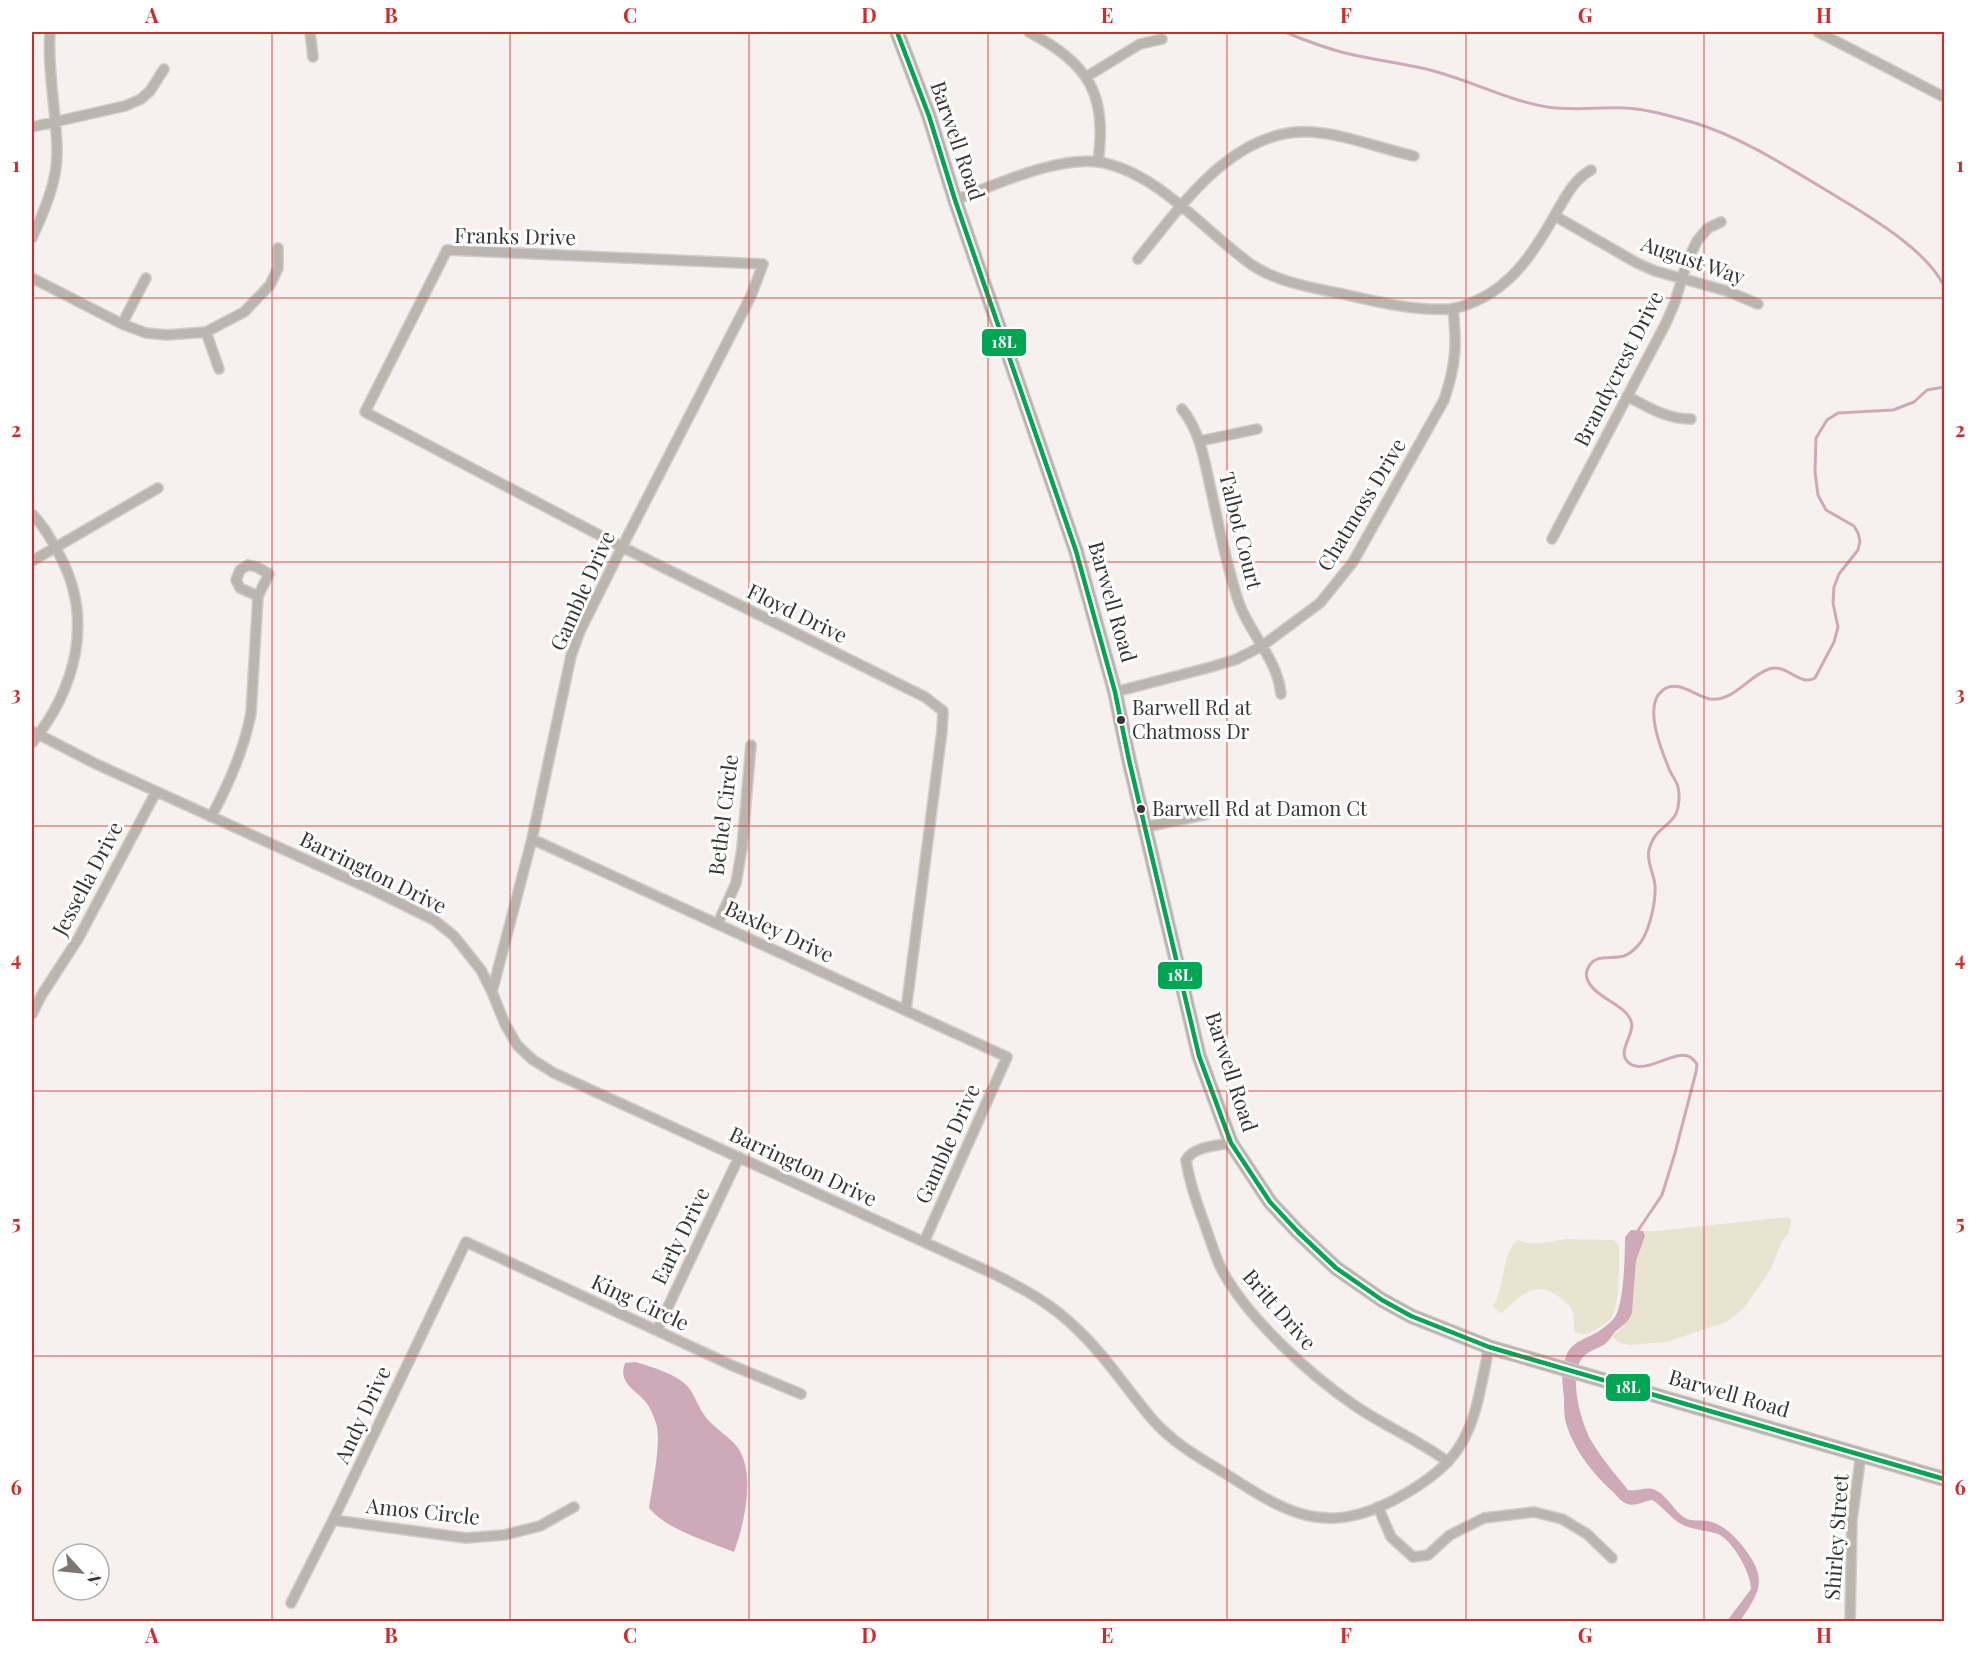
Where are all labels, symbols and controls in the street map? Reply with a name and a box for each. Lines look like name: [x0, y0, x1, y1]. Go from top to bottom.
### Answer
text: A: [144, 1, 159, 28]
text: B: [384, 1, 398, 28]
text: C: [623, 1, 637, 28]
text: D: [861, 1, 877, 28]
text: E: [1101, 1, 1113, 28]
text: F: [1340, 1, 1352, 28]
text: G: [1578, 1, 1593, 28]
text: H: [1816, 1, 1832, 28]
street label: Barwell Road: [925, 77, 992, 204]
text: 1: [12, 150, 20, 177]
text: 1: [1956, 150, 1964, 177]
street label: Franks Drive: [454, 220, 576, 250]
street label: August Way: [1637, 228, 1750, 290]
street label: Brandycrest Drive: [1566, 286, 1668, 451]
line badge: 18L: [981, 328, 1027, 357]
text: 18L: [992, 331, 1017, 352]
text: 2: [11, 415, 21, 442]
text: 2: [1955, 415, 1965, 442]
street label: Chatmoss Drive: [1310, 432, 1411, 576]
street label: Talbot Court: [1214, 469, 1270, 593]
street label: Gamble Drive: [542, 526, 620, 655]
street label: Barwell Road: [1083, 538, 1145, 665]
street label: Floyd Drive: [743, 576, 853, 648]
text: 3: [11, 679, 21, 706]
text: 3: [1955, 679, 1965, 706]
place label: Barwell Rd at Chatmoss Dr: [1132, 693, 1253, 744]
marker: Barwell Rd at Chatmoss Dr: [1115, 714, 1127, 726]
street label: Bethel Circle: [701, 753, 743, 877]
place label: Barwell Rd at Damon Ct: [1152, 794, 1368, 821]
marker: Barwell Rd at Damon Ct: [1135, 803, 1147, 815]
street label: Jessella Drive: [44, 816, 128, 941]
street label: Barrington Drive: [296, 824, 452, 919]
street label: Baxley Drive: [721, 893, 839, 968]
text: 4: [11, 944, 21, 971]
text: 4: [1955, 944, 1965, 971]
line badge: 18L: [1157, 961, 1203, 990]
text: 18L: [1168, 964, 1193, 985]
street label: Barwell Road: [1200, 1008, 1265, 1135]
street label: Gamble Drive: [907, 1079, 985, 1208]
street label: Barrington Drive: [725, 1119, 882, 1212]
street label: Early Drive: [644, 1182, 715, 1288]
text: 5: [11, 1208, 21, 1235]
text: 5: [1955, 1208, 1965, 1235]
street label: Britt Drive: [1238, 1262, 1323, 1355]
street label: King Circle: [587, 1266, 694, 1336]
street label: Andy Drive: [326, 1361, 396, 1468]
street label: Barwell Road: [1666, 1361, 1793, 1423]
line badge: 18L: [1605, 1373, 1651, 1402]
text: 18L: [1616, 1376, 1641, 1397]
street label: Shirley Street: [1817, 1472, 1853, 1601]
text: 6: [10, 1473, 22, 1500]
text: 6: [1954, 1473, 1966, 1500]
street label: Amos Circle: [364, 1490, 481, 1530]
north arrow: [51, 1542, 111, 1602]
text: N: [83, 1569, 107, 1589]
text: A: [144, 1621, 159, 1648]
text: B: [384, 1621, 398, 1648]
text: C: [623, 1621, 637, 1648]
text: D: [861, 1621, 877, 1648]
text: E: [1101, 1621, 1113, 1648]
text: F: [1340, 1621, 1352, 1648]
text: G: [1578, 1621, 1593, 1648]
text: H: [1816, 1621, 1832, 1648]

